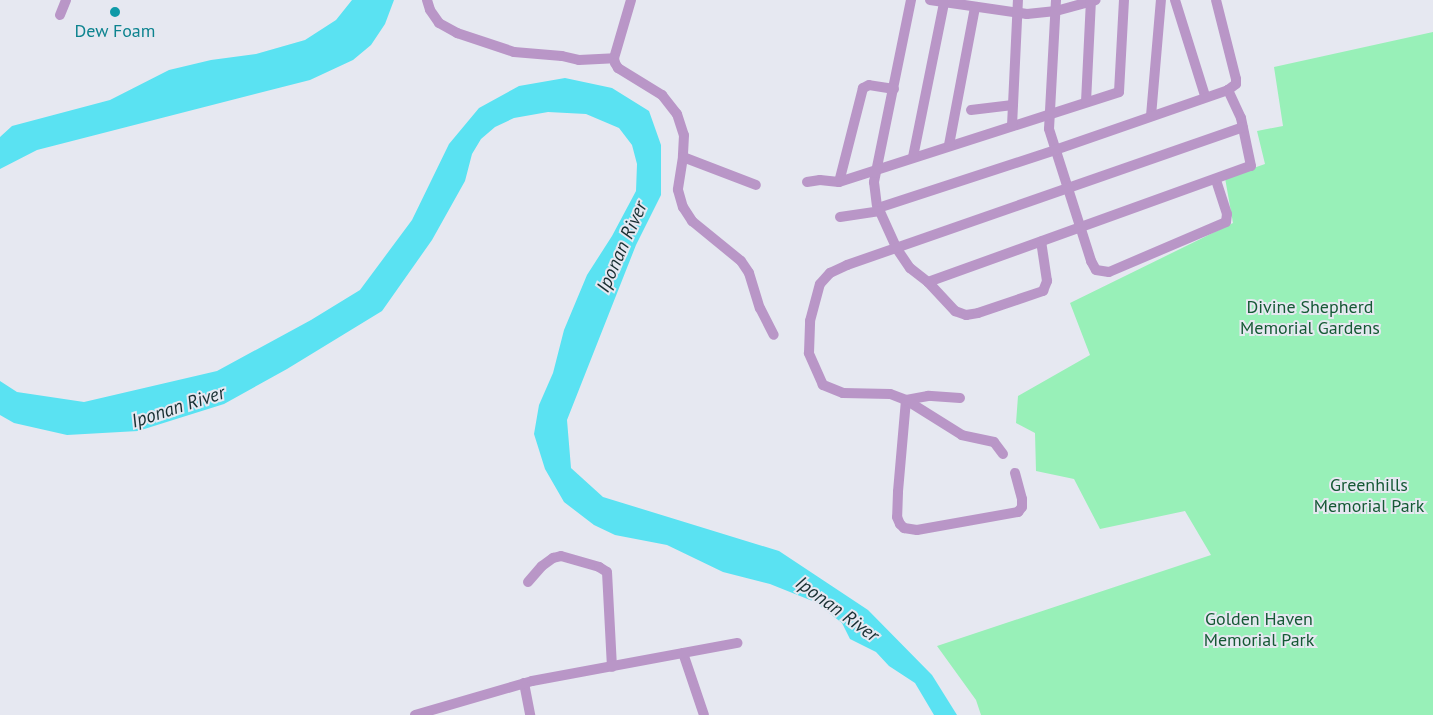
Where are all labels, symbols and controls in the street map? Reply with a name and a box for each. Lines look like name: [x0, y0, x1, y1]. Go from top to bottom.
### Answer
marker: Dew Foam: [109, 6, 121, 18]
place label: Dew Foam: [74, 20, 156, 42]
water label: Iponan River: [592, 198, 652, 296]
park label: Divine Shepherd Memorial Gardens: [1240, 297, 1380, 340]
water label: Iponan River: [128, 381, 228, 433]
park label: Greenhills Memorial Park: [1314, 475, 1424, 518]
water label: Iponan River: [791, 571, 883, 647]
park label: Golden Haven Memorial Park: [1204, 609, 1314, 652]

